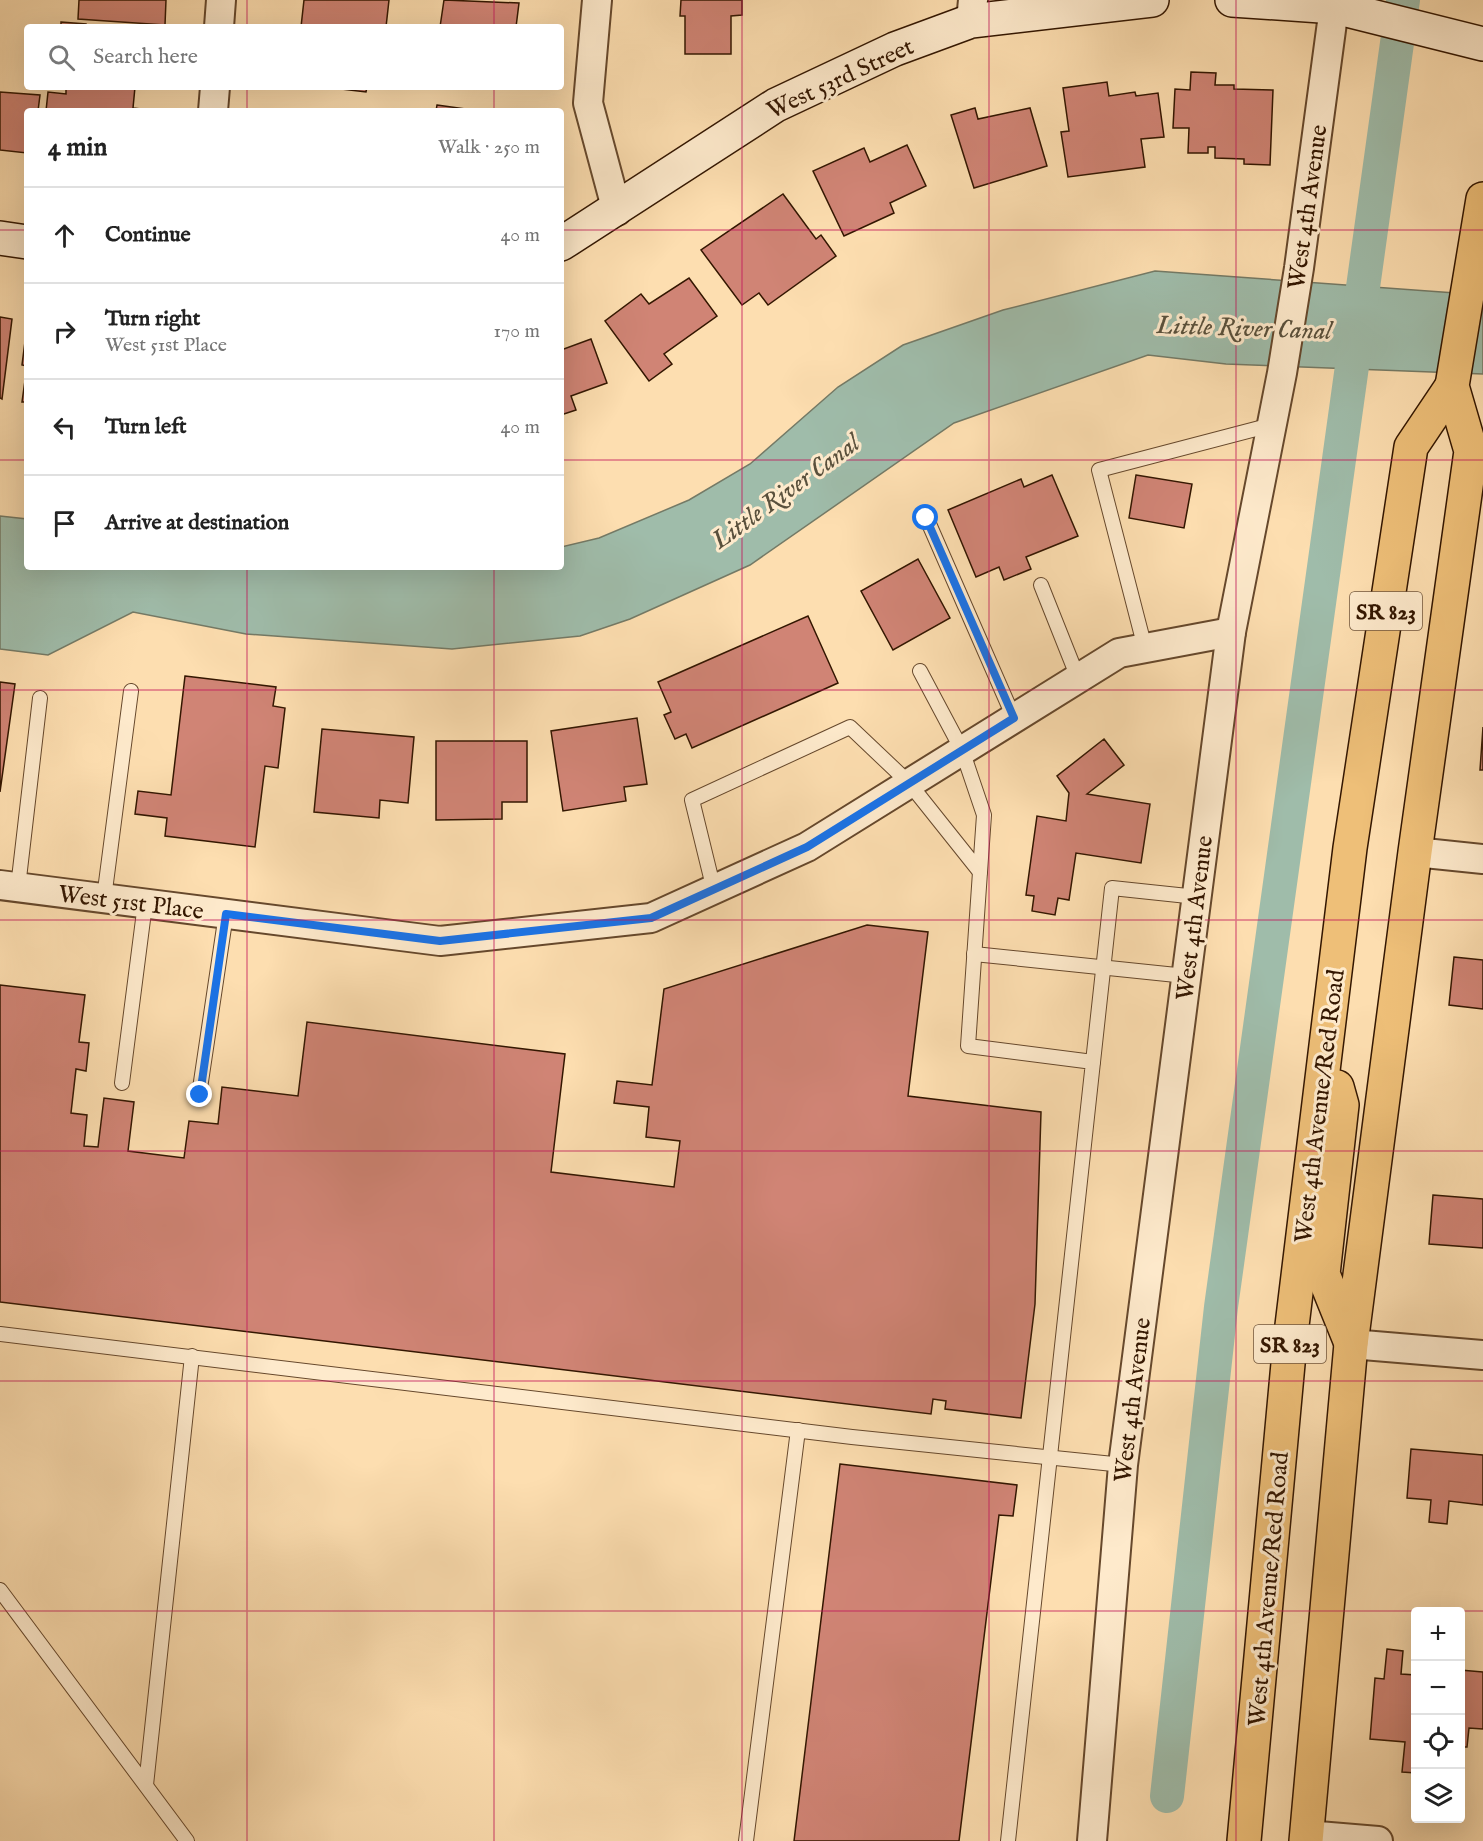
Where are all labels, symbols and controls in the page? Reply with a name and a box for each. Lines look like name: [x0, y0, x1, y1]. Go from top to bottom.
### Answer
search box: [24, 24, 564, 90]
street label: West 53rd Street: [762, 32, 919, 127]
icon: search: [45, 41, 78, 74]
text: Search here: [93, 43, 198, 71]
street label: West 4th Avenue: [1282, 123, 1335, 292]
text: 4 min: [48, 131, 107, 164]
text: Walk · 250 m: [438, 135, 540, 160]
icon: ahead: [48, 219, 81, 252]
text: Continue: [105, 221, 191, 249]
text: 40 m: [501, 223, 540, 248]
text: Turn right: [105, 305, 200, 333]
water label: Little River Canal: [1155, 309, 1334, 348]
icon: right: [48, 315, 81, 348]
text: 170 m: [494, 319, 540, 344]
text: West 51st Place: [105, 333, 227, 358]
icon: left: [48, 411, 81, 444]
text: Turn left: [105, 413, 187, 441]
text: 40 m: [501, 415, 540, 440]
water label: Little River Canal: [704, 426, 868, 558]
route start: [912, 504, 938, 530]
icon: arrive: [48, 507, 81, 540]
text: Arrive at destination: [105, 509, 289, 537]
road number: SR 823: [1350, 592, 1422, 630]
street label: West 4th Avenue: [1170, 834, 1221, 1002]
street label: West 51st Place: [56, 879, 205, 928]
street label: West 4th Avenue/Red Road: [1288, 967, 1353, 1245]
route end: [186, 1081, 212, 1107]
street label: West 4th Avenue: [1108, 1316, 1159, 1484]
road number: SR 823: [1254, 1325, 1326, 1363]
street label: West 4th Avenue/Red Road: [1242, 1450, 1297, 1728]
map controls: [1411, 1607, 1465, 1823]
button: +: [1411, 1607, 1465, 1661]
button: −: [1411, 1661, 1465, 1715]
button: locate: [1411, 1715, 1465, 1769]
button: layers: [1411, 1769, 1465, 1823]

